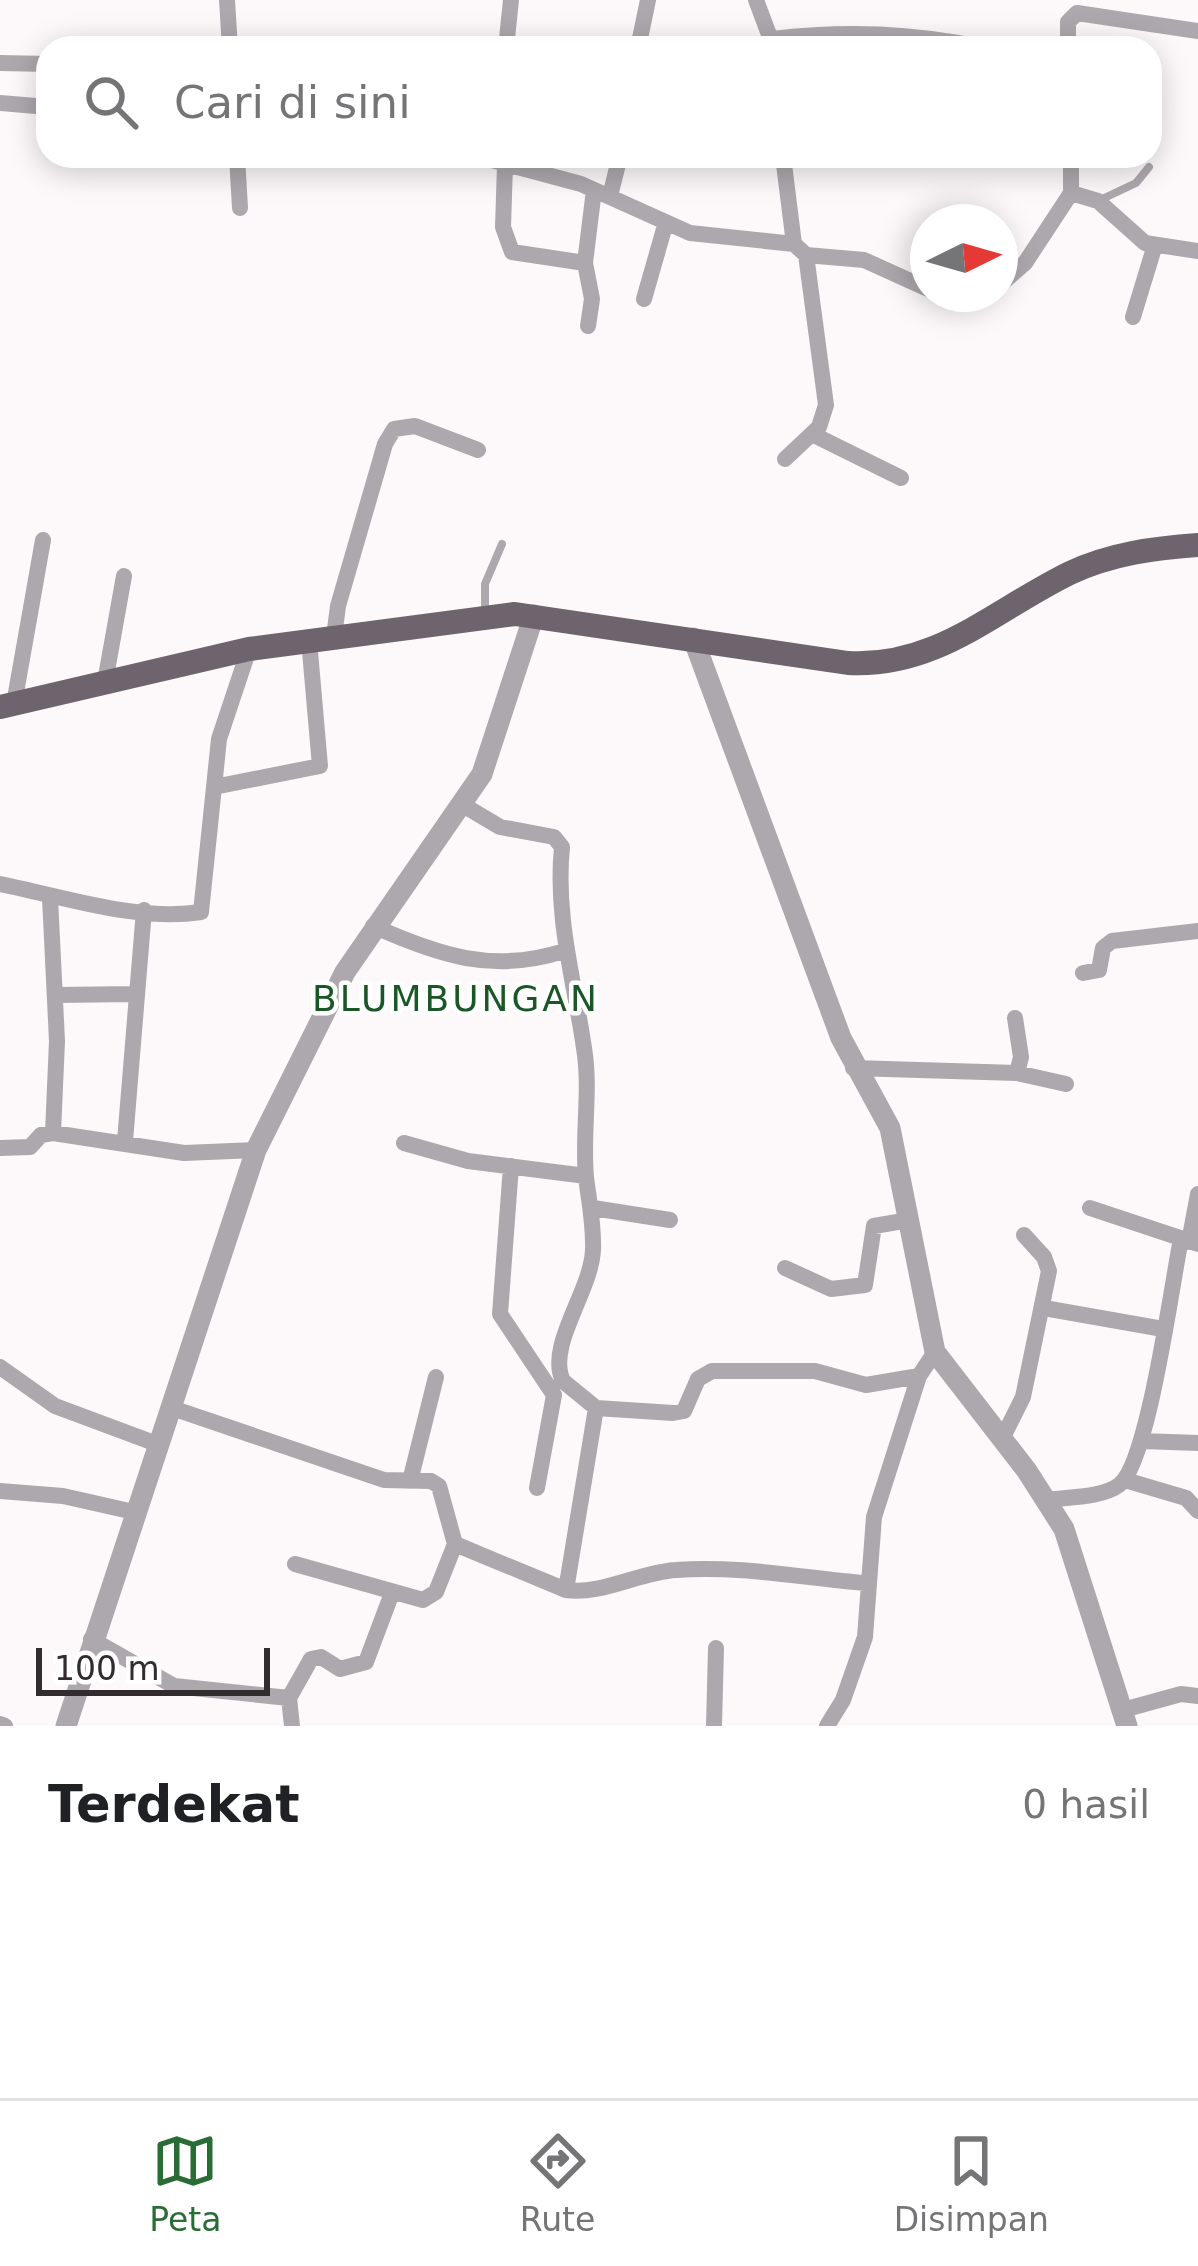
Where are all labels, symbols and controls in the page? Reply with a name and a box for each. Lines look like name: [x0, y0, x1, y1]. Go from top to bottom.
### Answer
search box: [36, 36, 1162, 168]
icon: search: [78, 69, 144, 135]
text: Cari di sini: [174, 76, 411, 129]
north arrow: [910, 204, 1018, 312]
district label: BLUMBUNGAN: [312, 978, 600, 1019]
scale bar: [36, 1642, 270, 1695]
text: 100 m: [54, 1649, 160, 1688]
text: Terdekat: [48, 1775, 300, 1834]
text: 0 hasil: [1022, 1782, 1150, 1827]
tab: Peta: [149, 2128, 221, 2239]
tab: Rute: [520, 2128, 595, 2239]
tab: Disimpan: [894, 2128, 1049, 2239]

